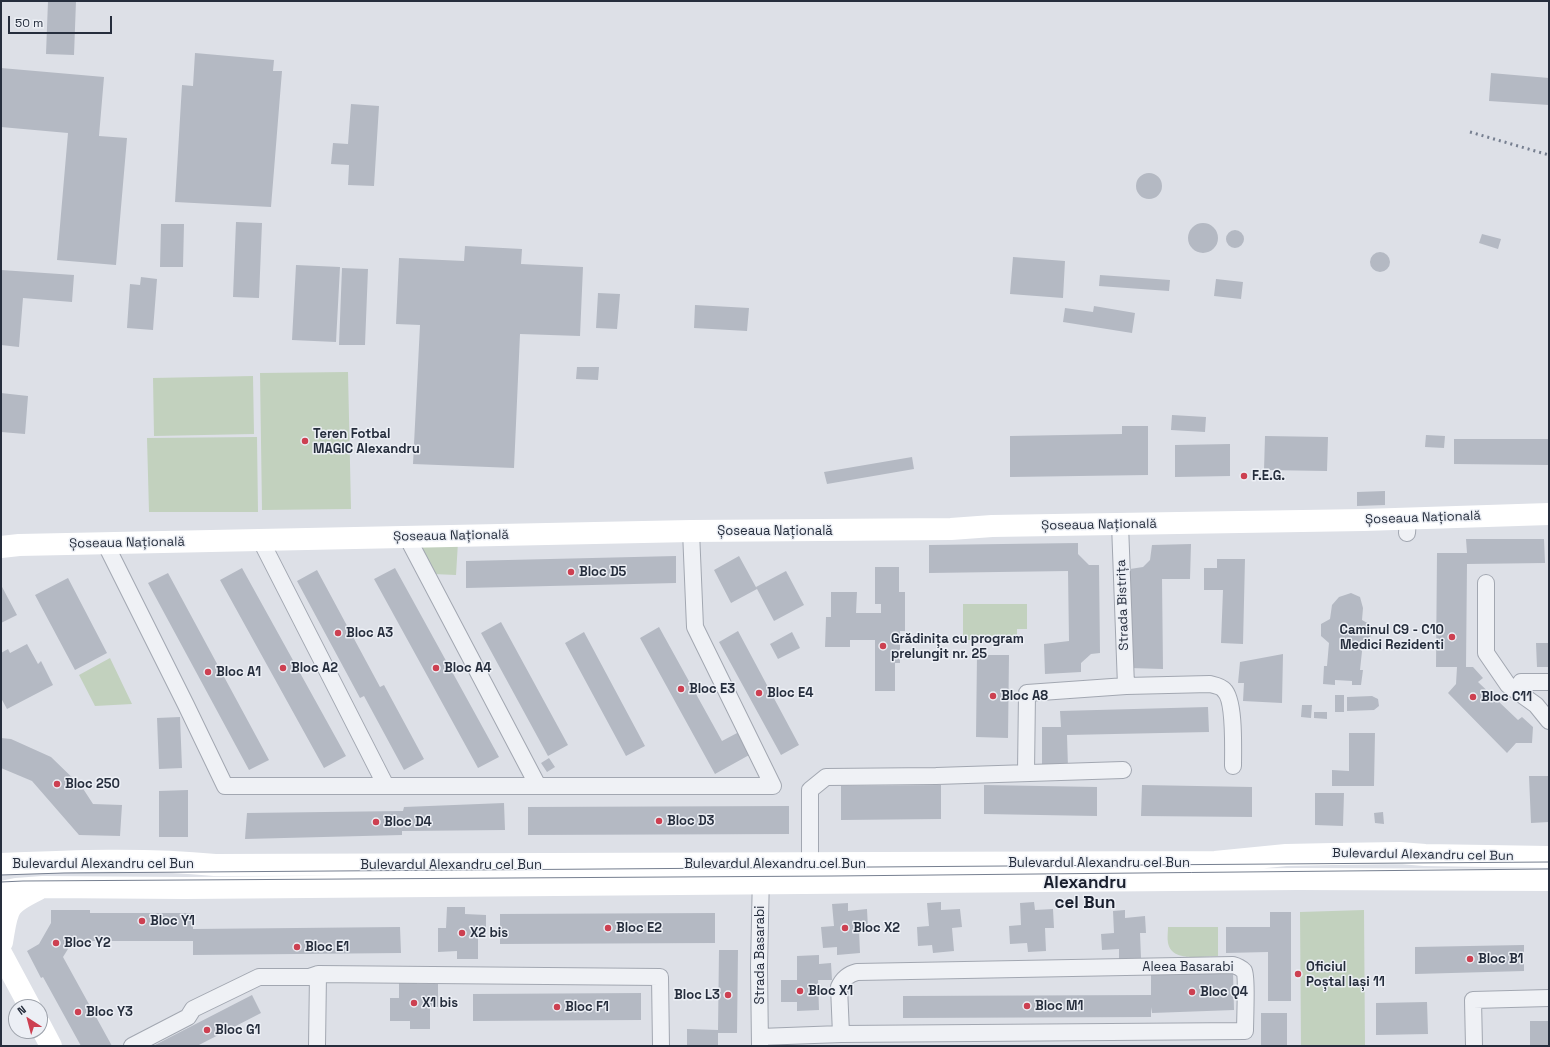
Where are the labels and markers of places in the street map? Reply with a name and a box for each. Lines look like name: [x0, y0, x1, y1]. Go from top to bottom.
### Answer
place label: Teren Fotbal MAGIC Alexandru: [313, 426, 420, 457]
marker: Teren Fotbal MAGIC Alexandru: [300, 436, 310, 446]
place label: F.E.G.: [1252, 468, 1285, 484]
marker: F.E.G.: [1239, 471, 1249, 481]
place label: Bloc D5: [579, 564, 626, 580]
marker: Bloc D5: [566, 567, 576, 577]
place label: Caminul C9 - C10 Medici Rezidenti: [1340, 622, 1444, 653]
place label: Bloc A3: [346, 625, 393, 641]
marker: Bloc A3: [333, 628, 343, 638]
place label: Grădinița cu program prelungit nr. 25: [891, 631, 1024, 662]
marker: Caminul C9 - C10 Medici Rezidenti: [1447, 632, 1457, 642]
marker: Grădinița cu program prelungit nr. 25: [878, 641, 888, 651]
place label: Bloc A2: [291, 660, 338, 676]
place label: Bloc A4: [444, 660, 491, 676]
marker: Bloc A2: [278, 663, 288, 673]
marker: Bloc A4: [431, 663, 441, 673]
place label: Bloc A1: [216, 664, 261, 680]
marker: Bloc A1: [203, 667, 213, 677]
place label: Bloc E3: [689, 681, 735, 697]
marker: Bloc E3: [676, 684, 686, 694]
place label: Bloc E4: [767, 685, 813, 701]
marker: Bloc E4: [754, 688, 764, 698]
place label: Bloc A8: [1001, 688, 1048, 704]
place label: Bloc C11: [1481, 689, 1532, 705]
marker: Bloc A8: [988, 691, 998, 701]
marker: Bloc C11: [1468, 692, 1478, 702]
place label: Bloc 250: [65, 776, 120, 792]
marker: Bloc 250: [52, 779, 62, 789]
place label: Bloc D3: [667, 813, 715, 829]
place label: Bloc D4: [384, 814, 432, 830]
marker: Bloc D3: [654, 816, 664, 826]
marker: Bloc D4: [371, 817, 381, 827]
place label: Bloc Y1: [150, 913, 195, 929]
marker: Bloc Y1: [137, 916, 147, 926]
place label: Bloc E2: [616, 920, 662, 936]
place label: Bloc X2: [853, 920, 900, 936]
marker: Bloc E2: [603, 923, 613, 933]
marker: Bloc X2: [840, 923, 850, 933]
place label: X2 bis: [470, 925, 508, 941]
marker: X2 bis: [457, 928, 467, 938]
place label: Bloc Y2: [64, 935, 111, 951]
marker: Bloc Y2: [51, 938, 61, 948]
place label: Bloc E1: [305, 939, 349, 955]
marker: Bloc E1: [292, 942, 302, 952]
place label: Bloc B1: [1478, 951, 1523, 967]
marker: Bloc B1: [1465, 954, 1475, 964]
place label: Oficiul Poștal Iași 11: [1306, 959, 1385, 990]
marker: Oficiul Poștal Iași 11: [1293, 969, 1303, 979]
place label: Bloc X1: [808, 983, 853, 999]
place label: Bloc Q4: [1200, 984, 1248, 1000]
marker: Bloc X1: [795, 986, 805, 996]
place label: Bloc L3: [674, 987, 720, 1003]
marker: Bloc Q4: [1187, 987, 1197, 997]
marker: Bloc L3: [723, 990, 733, 1000]
place label: X1 bis: [422, 995, 458, 1011]
marker: X1 bis: [409, 998, 419, 1008]
place label: Bloc M1: [1035, 998, 1083, 1014]
place label: Bloc F1: [565, 999, 609, 1015]
marker: Bloc M1: [1022, 1001, 1032, 1011]
marker: Bloc F1: [552, 1002, 562, 1012]
place label: Bloc Y3: [86, 1004, 133, 1020]
marker: Bloc Y3: [73, 1007, 83, 1017]
place label: Bloc G1: [215, 1022, 260, 1038]
marker: Bloc G1: [202, 1025, 212, 1035]

